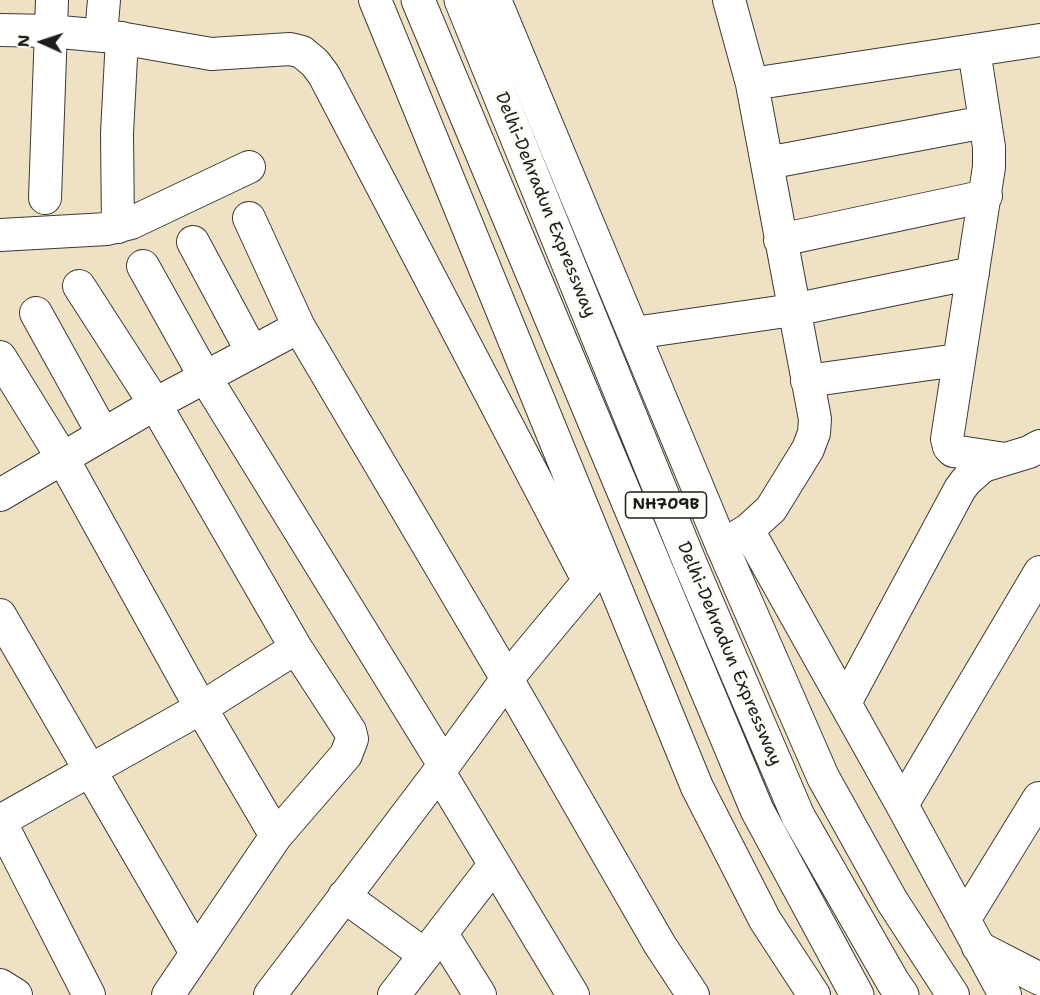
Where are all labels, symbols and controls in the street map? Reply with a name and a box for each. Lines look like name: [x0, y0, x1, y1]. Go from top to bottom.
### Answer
north arrow: [12, 12, 72, 72]
text: N: [13, 34, 34, 48]
street label: Delhi-Dehradun Expressway: [490, 89, 600, 321]
road number: NH709B: [626, 492, 706, 518]
street label: Delhi-Dehradun Expressway: [672, 539, 786, 769]

